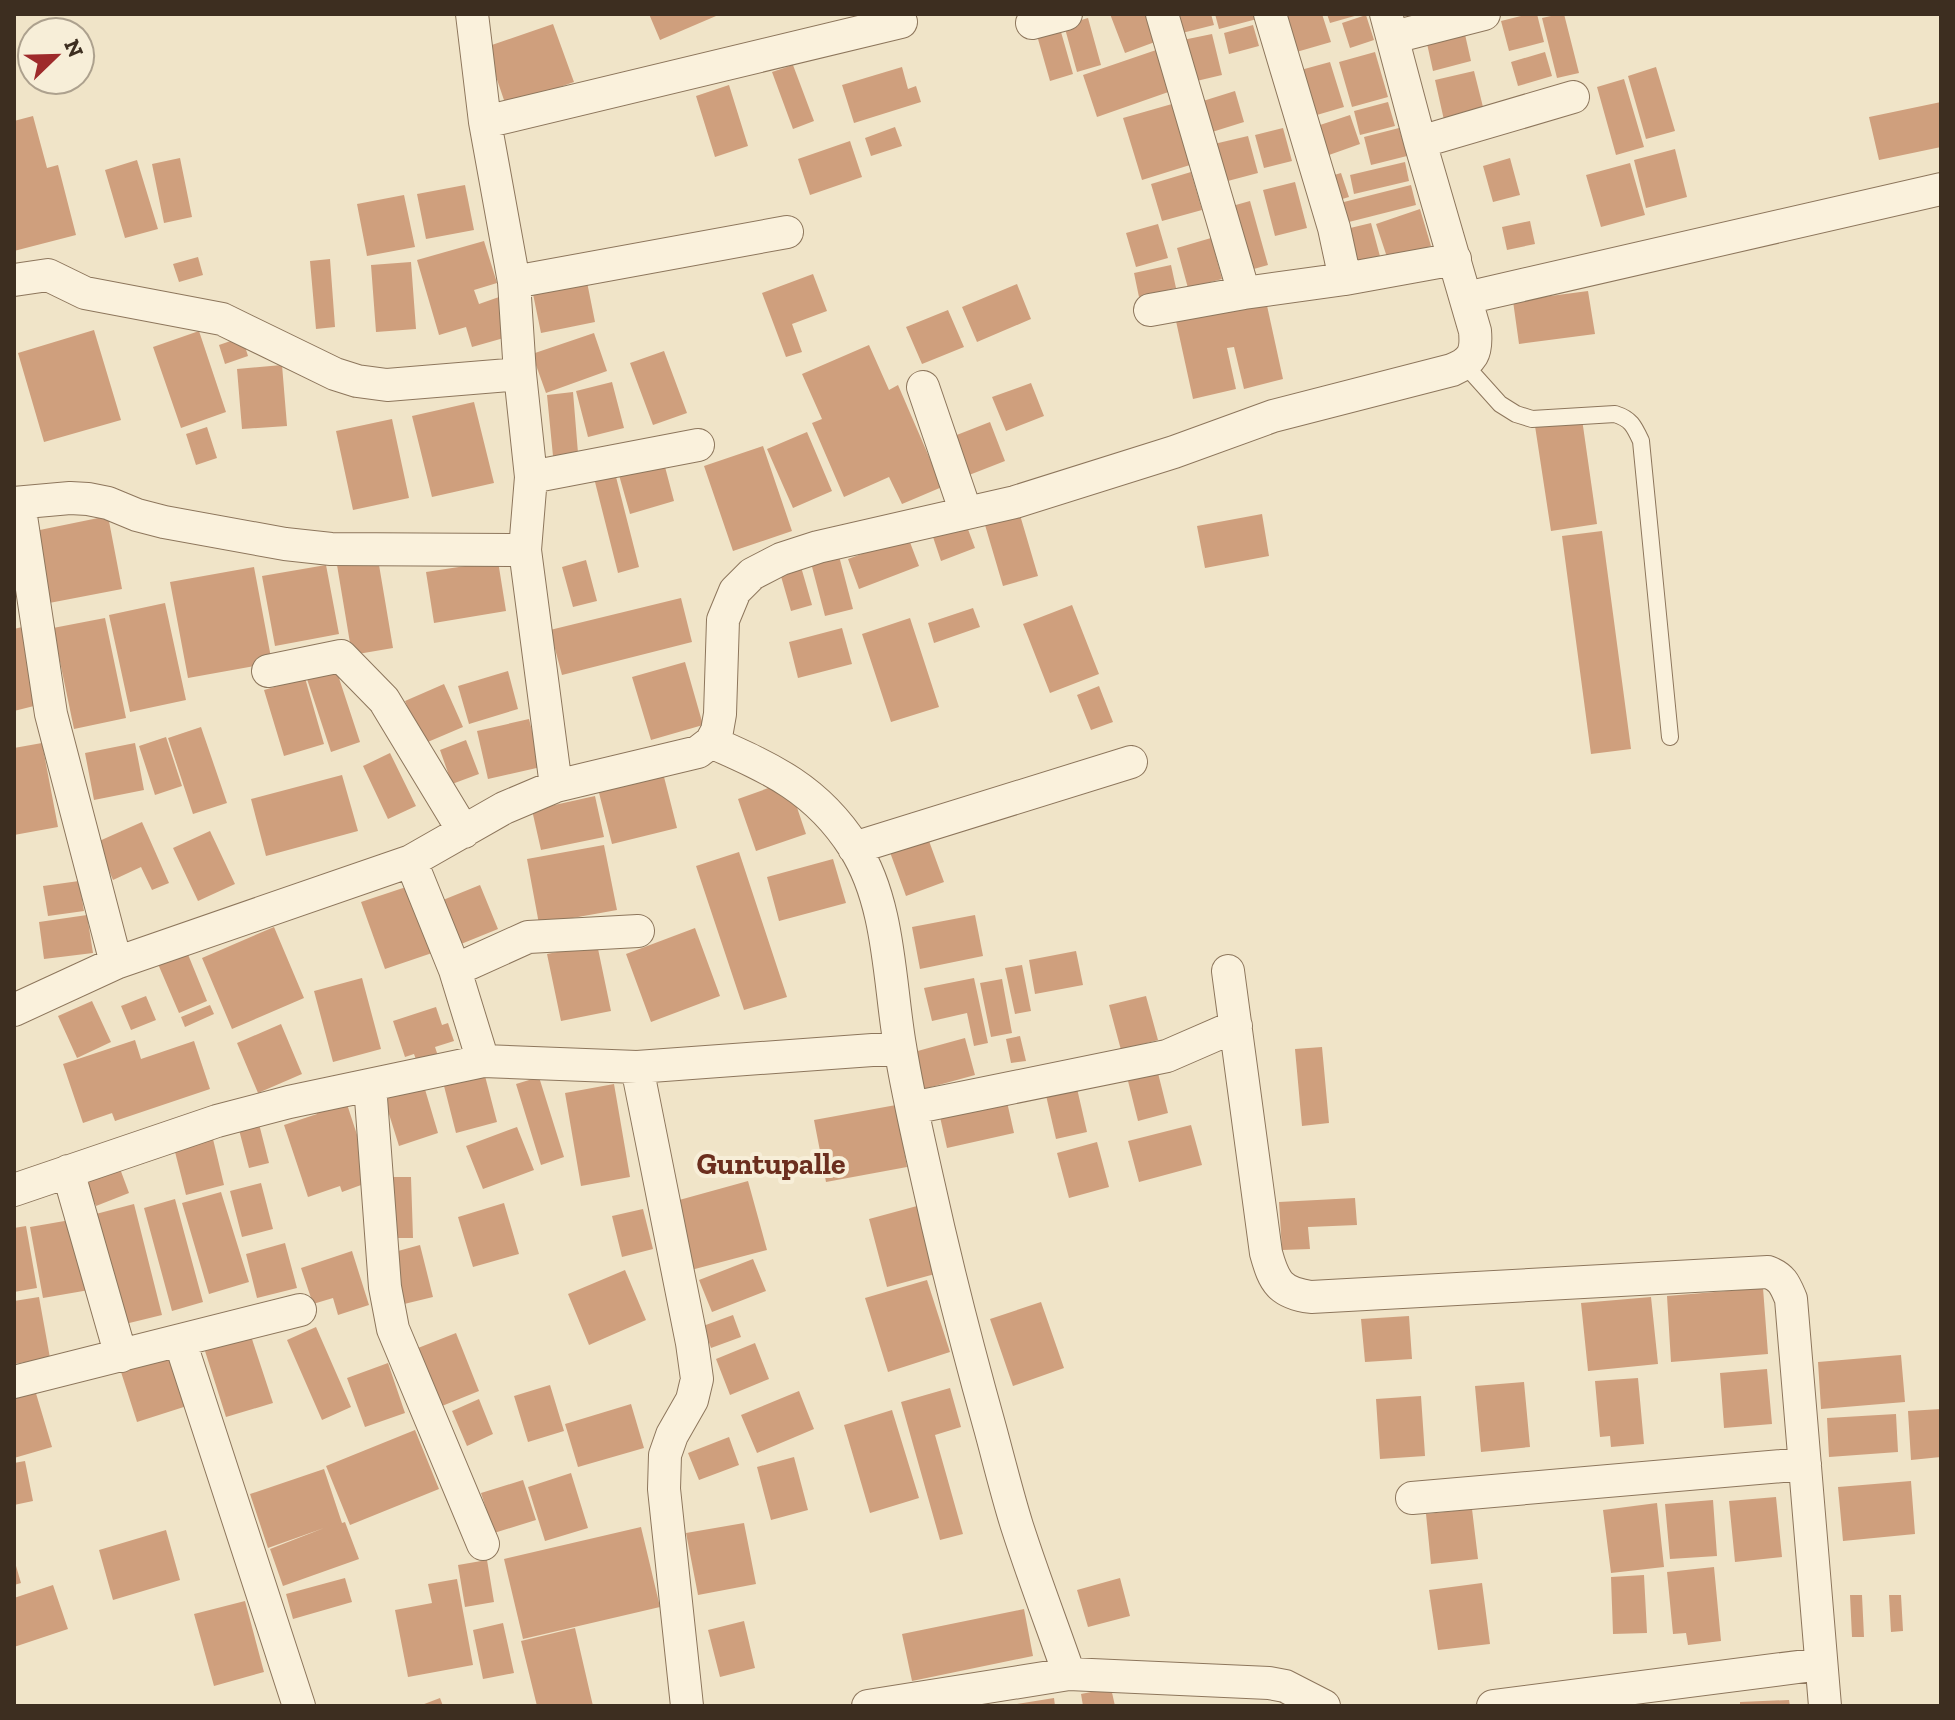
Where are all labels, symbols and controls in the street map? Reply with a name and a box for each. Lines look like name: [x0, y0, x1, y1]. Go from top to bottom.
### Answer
north arrow: [16, 16, 96, 96]
text: N: [58, 35, 90, 62]
district label: Guntupalle: [696, 1146, 846, 1182]

